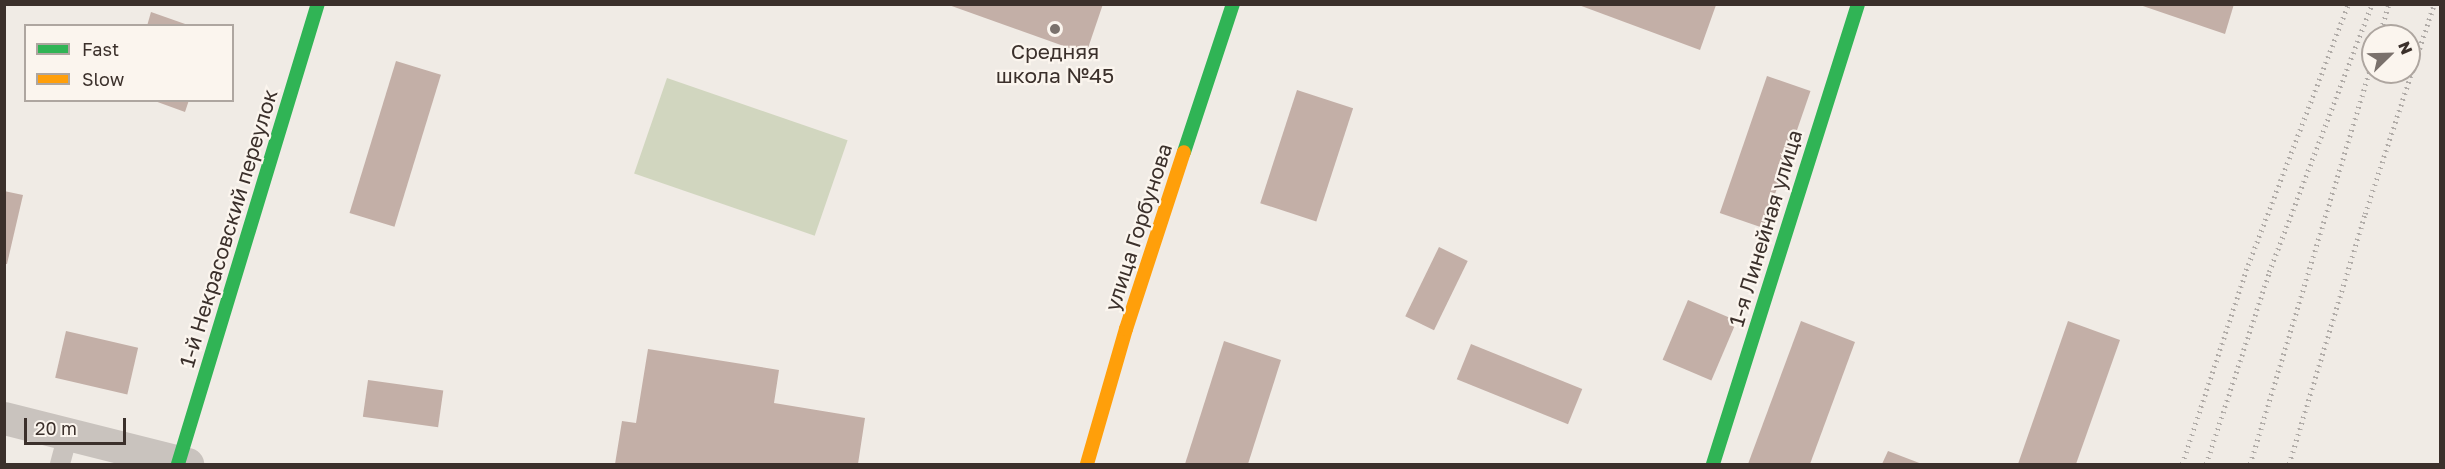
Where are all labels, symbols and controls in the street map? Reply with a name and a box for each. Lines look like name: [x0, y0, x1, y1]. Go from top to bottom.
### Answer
marker: Средняя школа №45: [1048, 22, 1062, 36]
legend: [24, 24, 234, 102]
north arrow: [2361, 24, 2421, 84]
text: Fast: [82, 38, 119, 60]
place label: Средняя школа №45: [996, 38, 1114, 88]
text: N: [2394, 38, 2417, 57]
text: Slow: [82, 68, 124, 90]
street label: 1-й Некрасовский переулок: [174, 86, 282, 370]
street label: 1-я Линейная улица: [1723, 127, 1807, 329]
street label: улица Горбунова: [1099, 140, 1177, 314]
scale bar: [27, 406, 129, 444]
text: 20 m: [35, 417, 77, 439]

